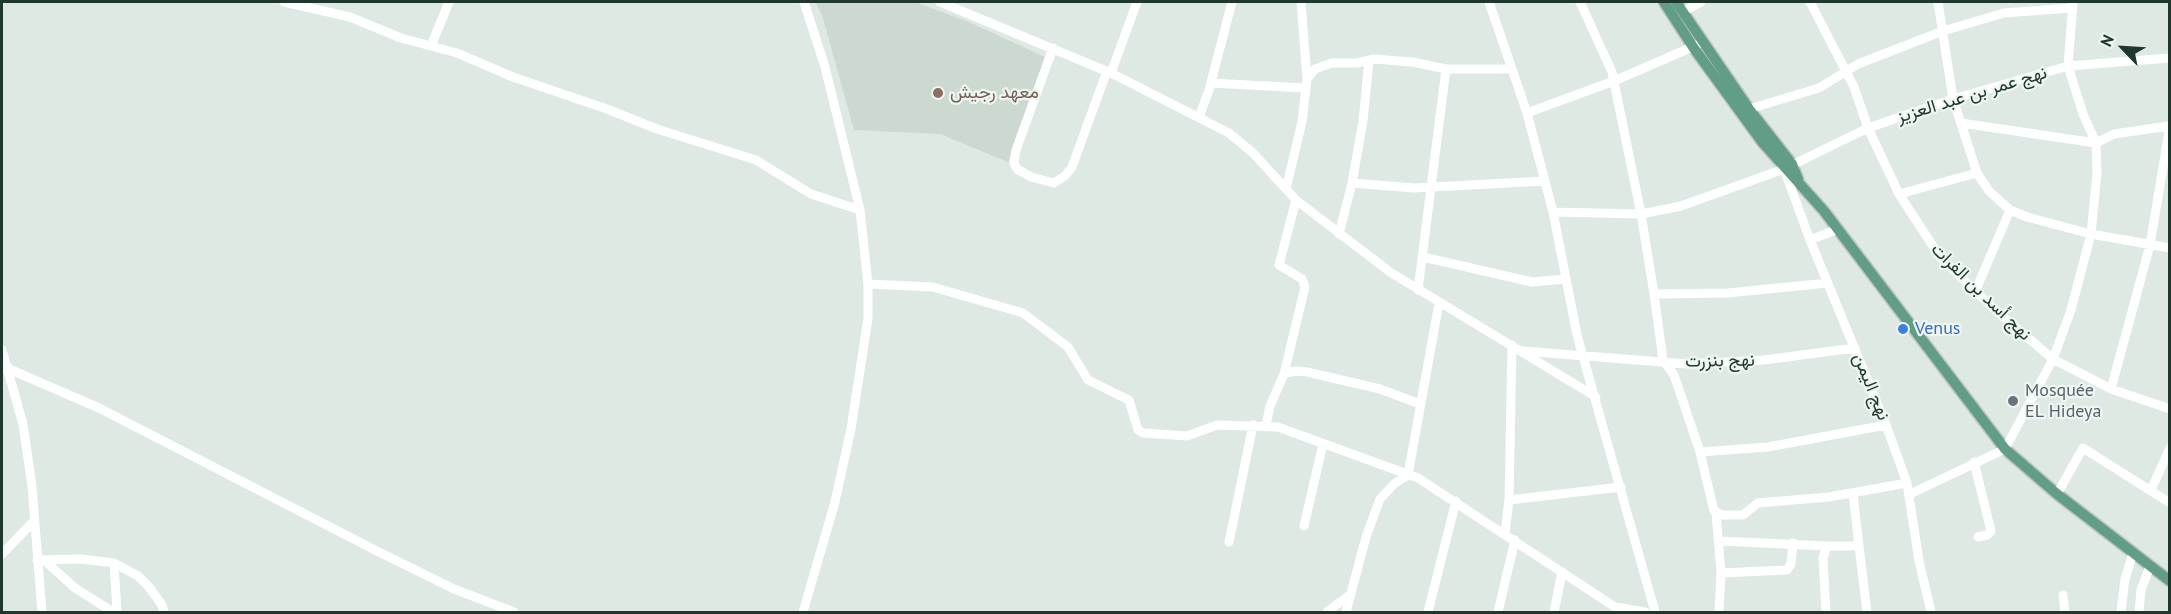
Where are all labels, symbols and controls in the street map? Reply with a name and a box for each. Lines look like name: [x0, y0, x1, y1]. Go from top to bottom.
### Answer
north arrow: [2093, 18, 2153, 78]
text: N: [2095, 31, 2118, 49]
street label: نهج عمر بن عبد العزيز: [1894, 62, 2050, 128]
place label: معهد رجيش: [950, 82, 1039, 104]
marker: معهد رجيش: [931, 86, 945, 100]
street label: نهج أسد بن الفرات: [1926, 239, 2036, 345]
place label: Venus: [1915, 318, 1960, 340]
marker: Venus: [1896, 322, 1910, 336]
street label: نهج بنزرت: [1685, 350, 1755, 372]
street label: نهج اليمن: [1848, 350, 1894, 424]
place label: Mosquée EL Hideya: [2025, 380, 2101, 422]
marker: Mosquée EL Hideya: [2006, 394, 2020, 408]

